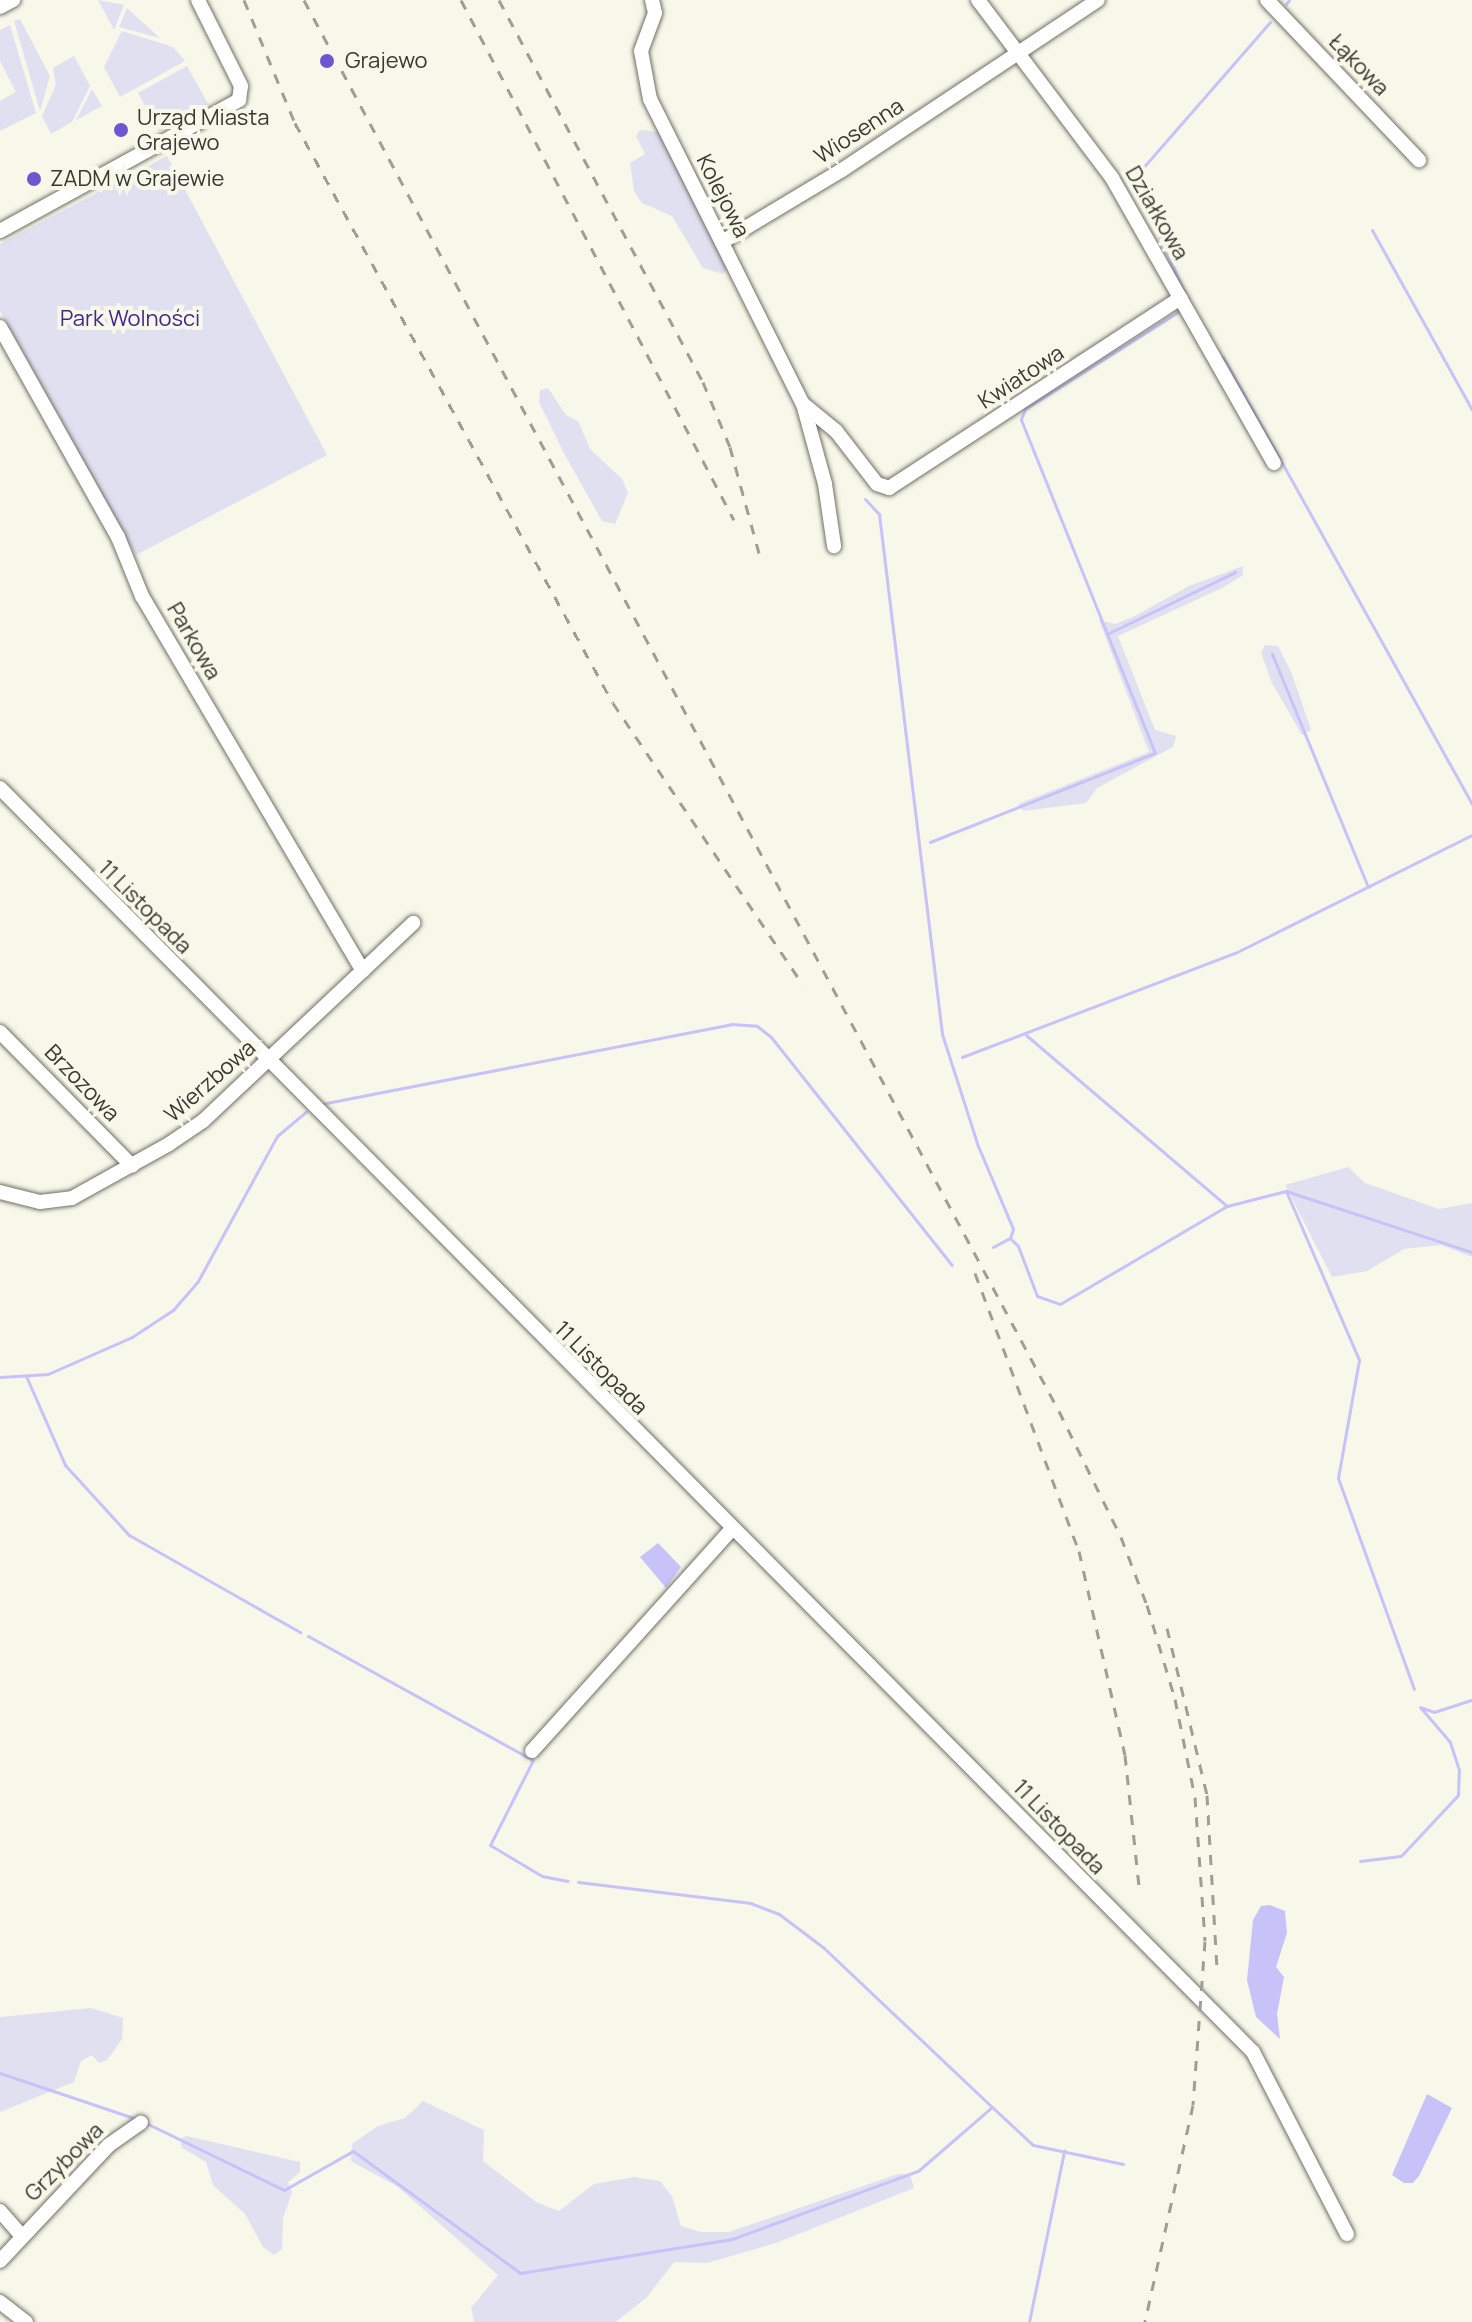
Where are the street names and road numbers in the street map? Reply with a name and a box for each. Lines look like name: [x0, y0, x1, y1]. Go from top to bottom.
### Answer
street label: Łąkowa: [1323, 29, 1395, 101]
street label: Wiosenna: [810, 93, 908, 169]
street label: Kolejowa: [691, 150, 755, 242]
street label: Działkowa: [1120, 161, 1194, 265]
street label: Kwiatowa: [973, 340, 1069, 414]
street label: Parkowa: [161, 598, 227, 684]
street label: 11 Listopada: [93, 855, 197, 959]
street label: Wierzbowa: [159, 1034, 261, 1128]
street label: Brzozowa: [39, 1039, 125, 1127]
street label: 11 Listopada: [549, 1316, 653, 1420]
street label: 11 Listopada: [1007, 1774, 1111, 1880]
street label: Grzybowa: [19, 2117, 109, 2207]

